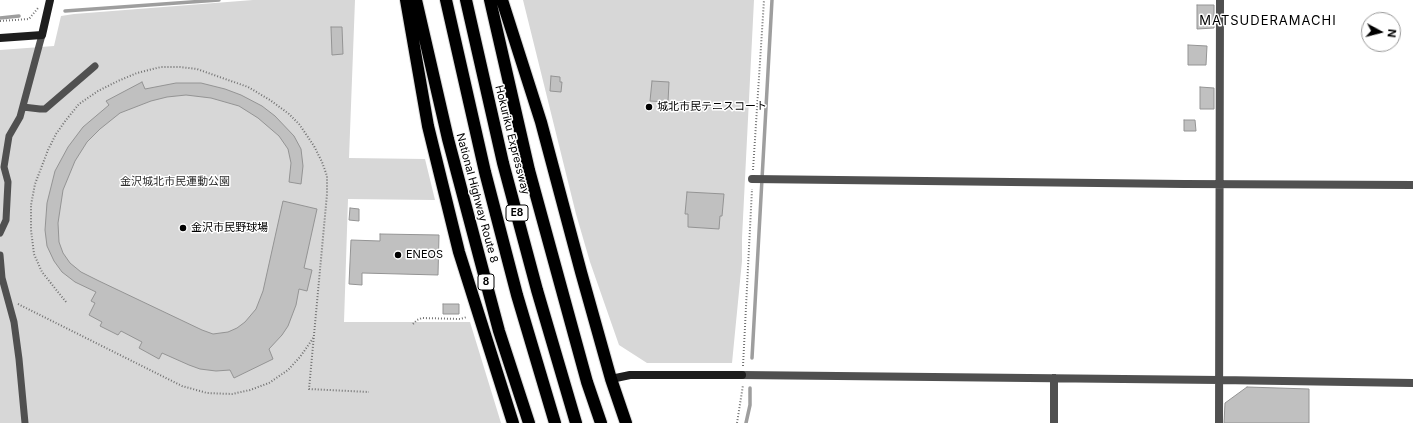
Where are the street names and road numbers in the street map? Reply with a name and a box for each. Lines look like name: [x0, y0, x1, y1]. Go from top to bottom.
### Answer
street label: Hokuriku Expressway: [492, 84, 532, 196]
street label: National Highway Route 8: [453, 132, 501, 264]
road number: E8: [506, 205, 528, 221]
road number: 8: [478, 274, 494, 290]

